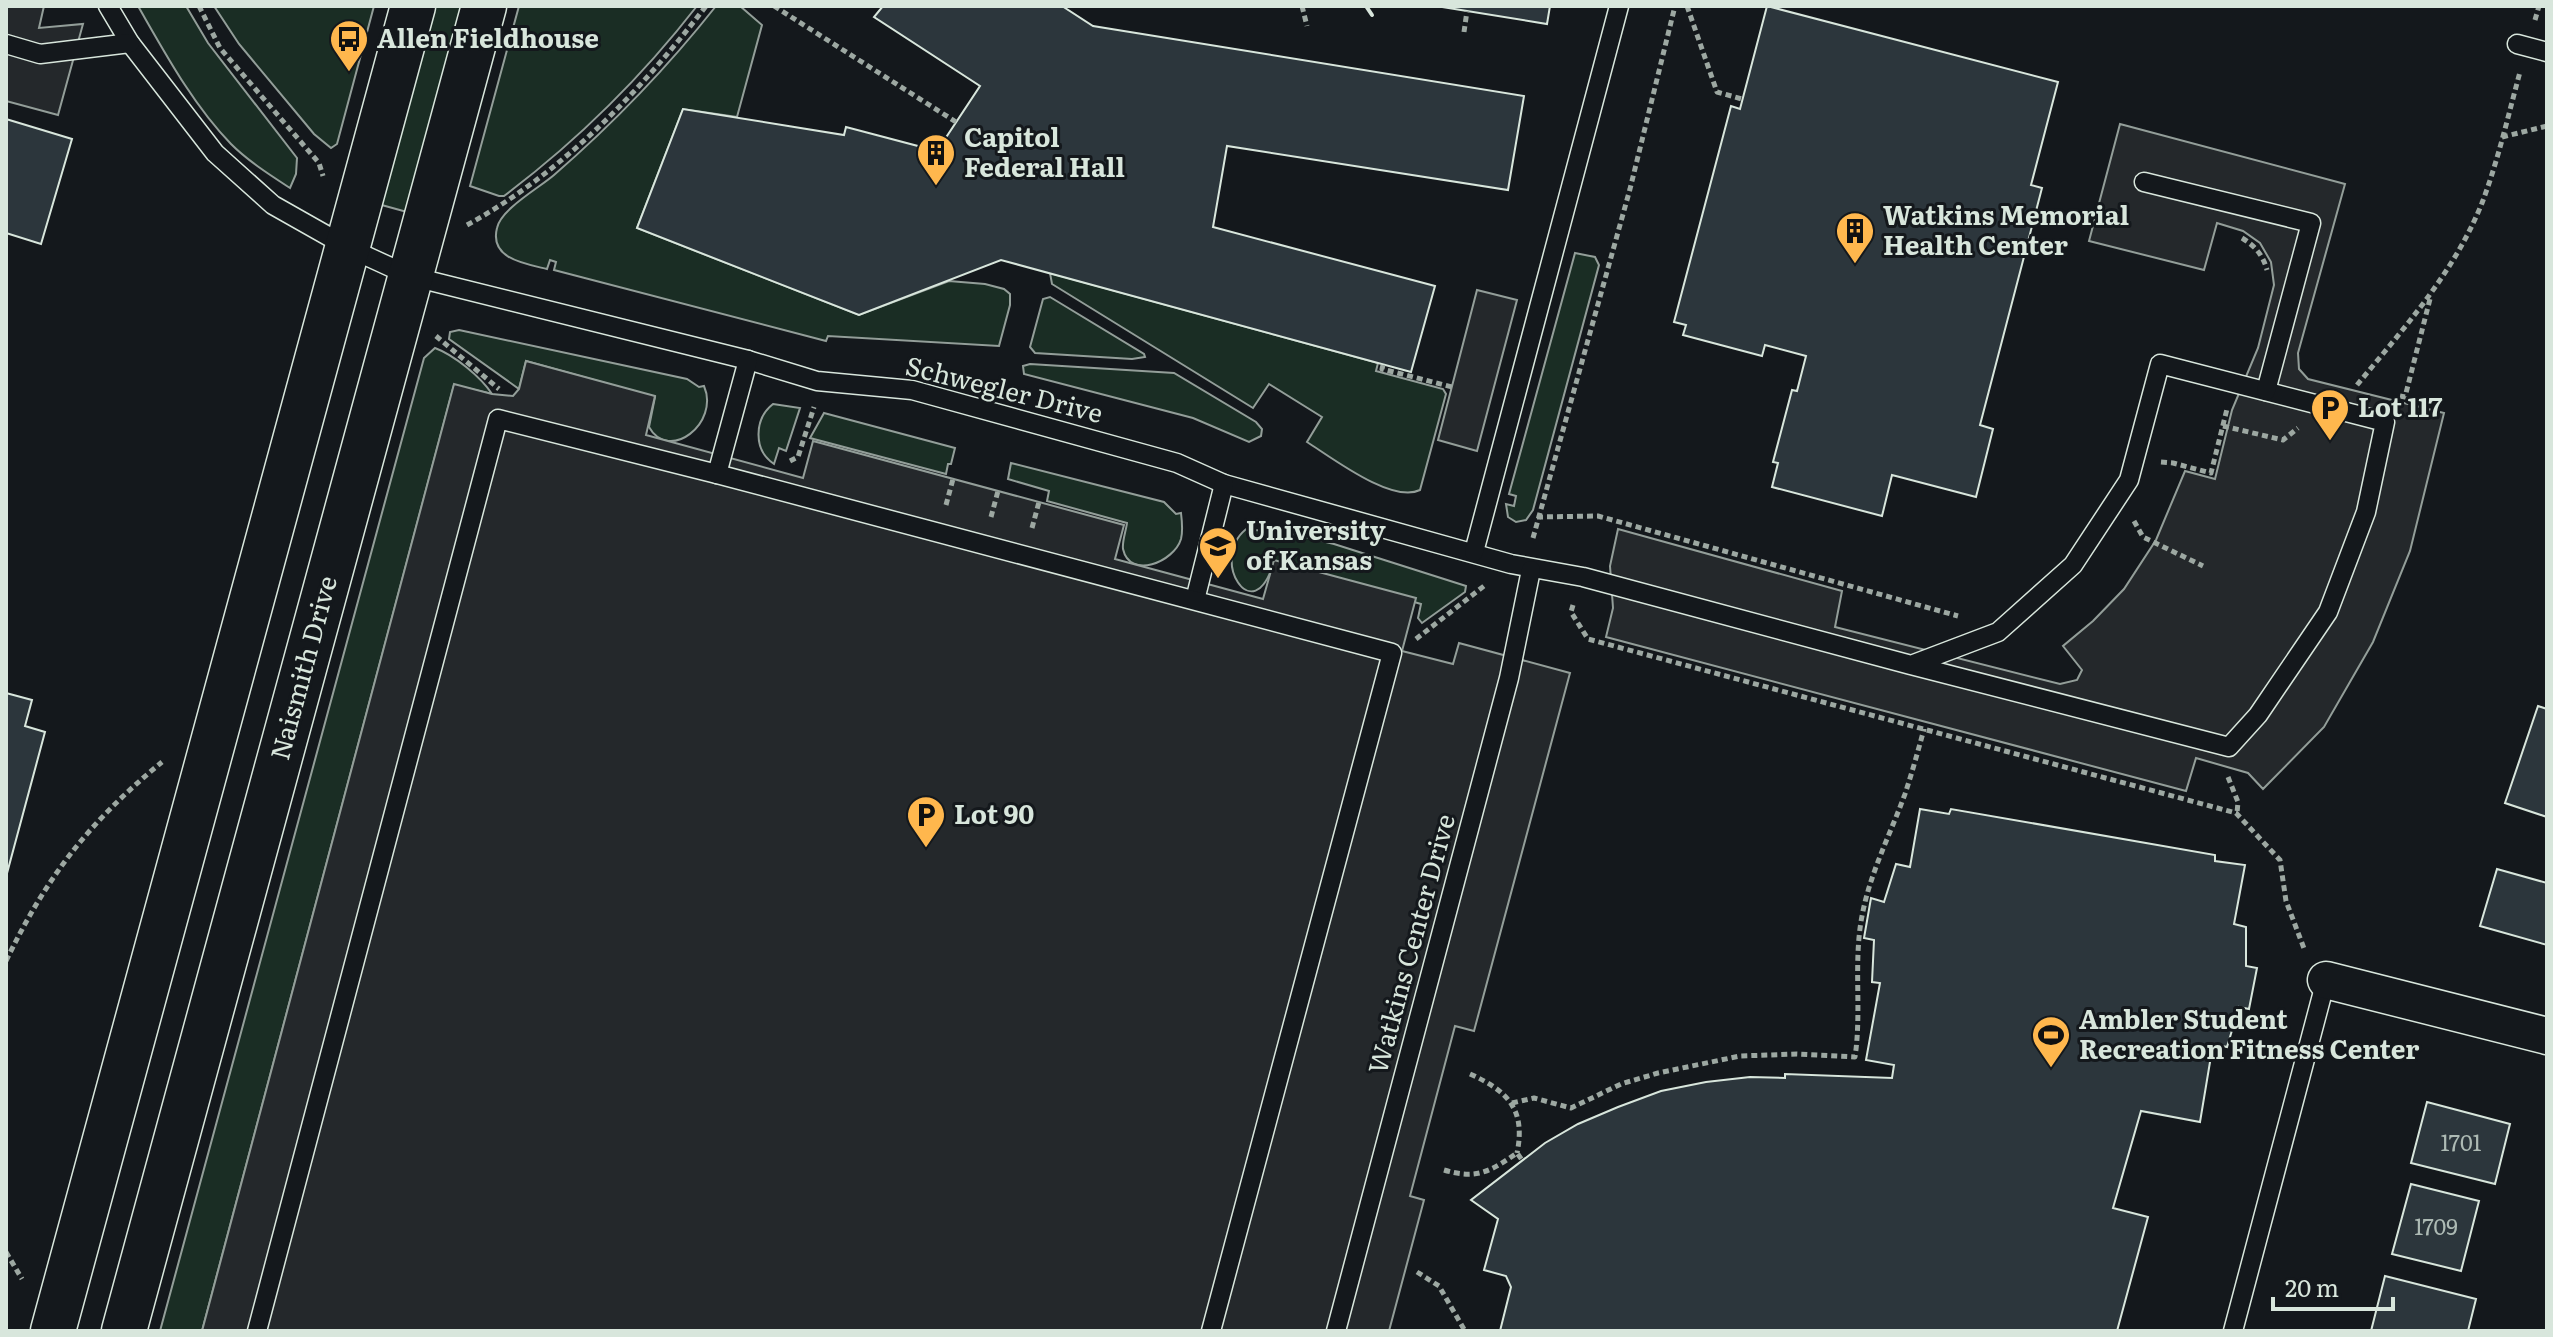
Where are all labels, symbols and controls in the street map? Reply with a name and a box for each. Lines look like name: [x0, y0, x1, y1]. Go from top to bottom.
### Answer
place label: Allen Fieldhouse: [377, 17, 599, 56]
bus stop icon: Allen Fieldhouse: [328, 18, 370, 73]
place label: Capitol Federal Hall: [964, 116, 1125, 185]
building icon: Capitol Federal Hall: [915, 132, 957, 187]
place label: Watkins Memorial Health Center: [1883, 194, 2129, 263]
building icon: Watkins Memorial Health Center: [1834, 210, 1876, 265]
street label: Schwegler Drive: [902, 344, 1107, 431]
place label: Lot 117: [2358, 386, 2442, 425]
parking icon: Lot 117: [2309, 387, 2351, 442]
place label: University of Kansas: [1246, 509, 1386, 578]
school or university icon: University of Kansas: [1197, 525, 1239, 580]
street label: Naismith Drive: [258, 571, 345, 764]
place label: Lot 90: [954, 793, 1034, 832]
parking icon: Lot 90: [905, 794, 947, 849]
street label: Watkins Center Drive: [1356, 809, 1463, 1078]
place label: Ambler Student Recreation Fitness Center: [2079, 998, 2419, 1067]
sports icon: Ambler Student Recreation Fitness Center: [2030, 1014, 2072, 1069]
house number: 1701: [2440, 1125, 2482, 1158]
house number: 1709: [2414, 1209, 2458, 1242]
scale bar: [2273, 1261, 2393, 1311]
text: 20 m: [2285, 1269, 2339, 1304]

